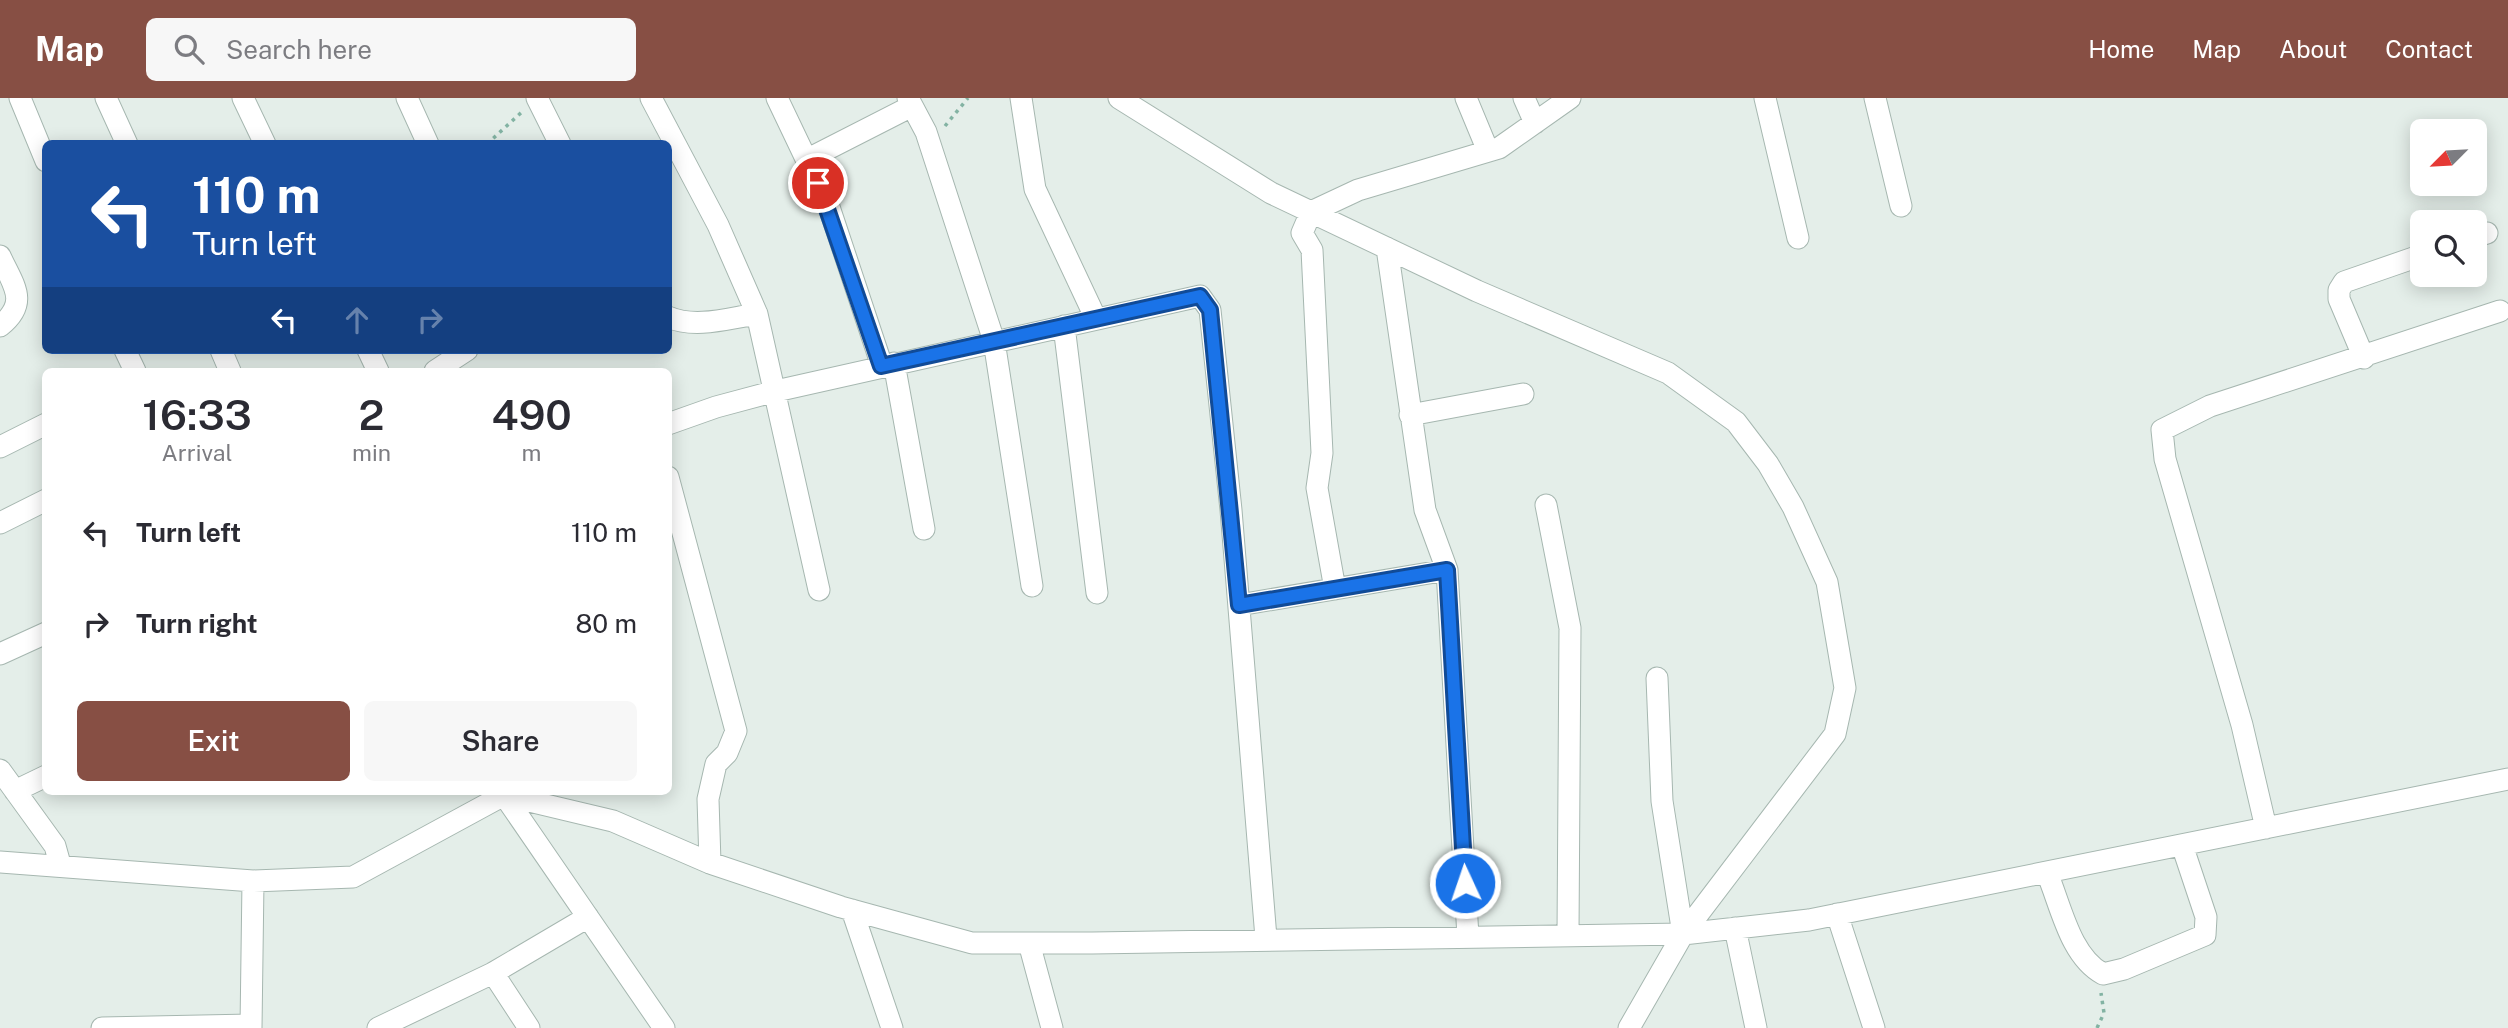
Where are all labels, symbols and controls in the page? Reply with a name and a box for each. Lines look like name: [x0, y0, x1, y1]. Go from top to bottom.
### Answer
search box: [146, 18, 636, 81]
text: Map: [35, 30, 104, 68]
icon: search: [170, 30, 208, 68]
text: Search here: [226, 34, 372, 65]
text: Home: [2088, 35, 2154, 63]
text: Map: [2192, 35, 2241, 63]
text: About: [2279, 35, 2347, 63]
text: Contact: [2385, 35, 2473, 63]
north arrow: [2410, 119, 2487, 196]
map controls: [2410, 119, 2487, 287]
pin: [788, 153, 848, 213]
icon: arrive: [799, 164, 837, 202]
text: 110 m: [192, 166, 320, 224]
icon: left: [77, 168, 168, 259]
button: search: [2410, 210, 2487, 287]
text: Turn left: [192, 225, 317, 262]
icon: left: [265, 301, 303, 339]
icon: ahead: [338, 301, 376, 339]
icon: right: [411, 301, 449, 339]
text: 16:33: [142, 390, 252, 439]
text: 2: [359, 390, 385, 439]
text: 490: [491, 390, 572, 439]
text: Arrival: [162, 439, 233, 466]
text: min: [352, 439, 391, 466]
text: m: [522, 439, 541, 466]
icon: left: [77, 514, 115, 552]
text: Turn left: [136, 517, 241, 548]
text: 110 m: [571, 517, 637, 548]
icon: right: [77, 605, 115, 643]
text: Turn right: [136, 608, 258, 639]
text: 80 m: [576, 608, 637, 639]
button: Exit: [77, 701, 350, 781]
button: Share: [364, 701, 637, 781]
position arrow: [1428, 846, 1502, 920]

